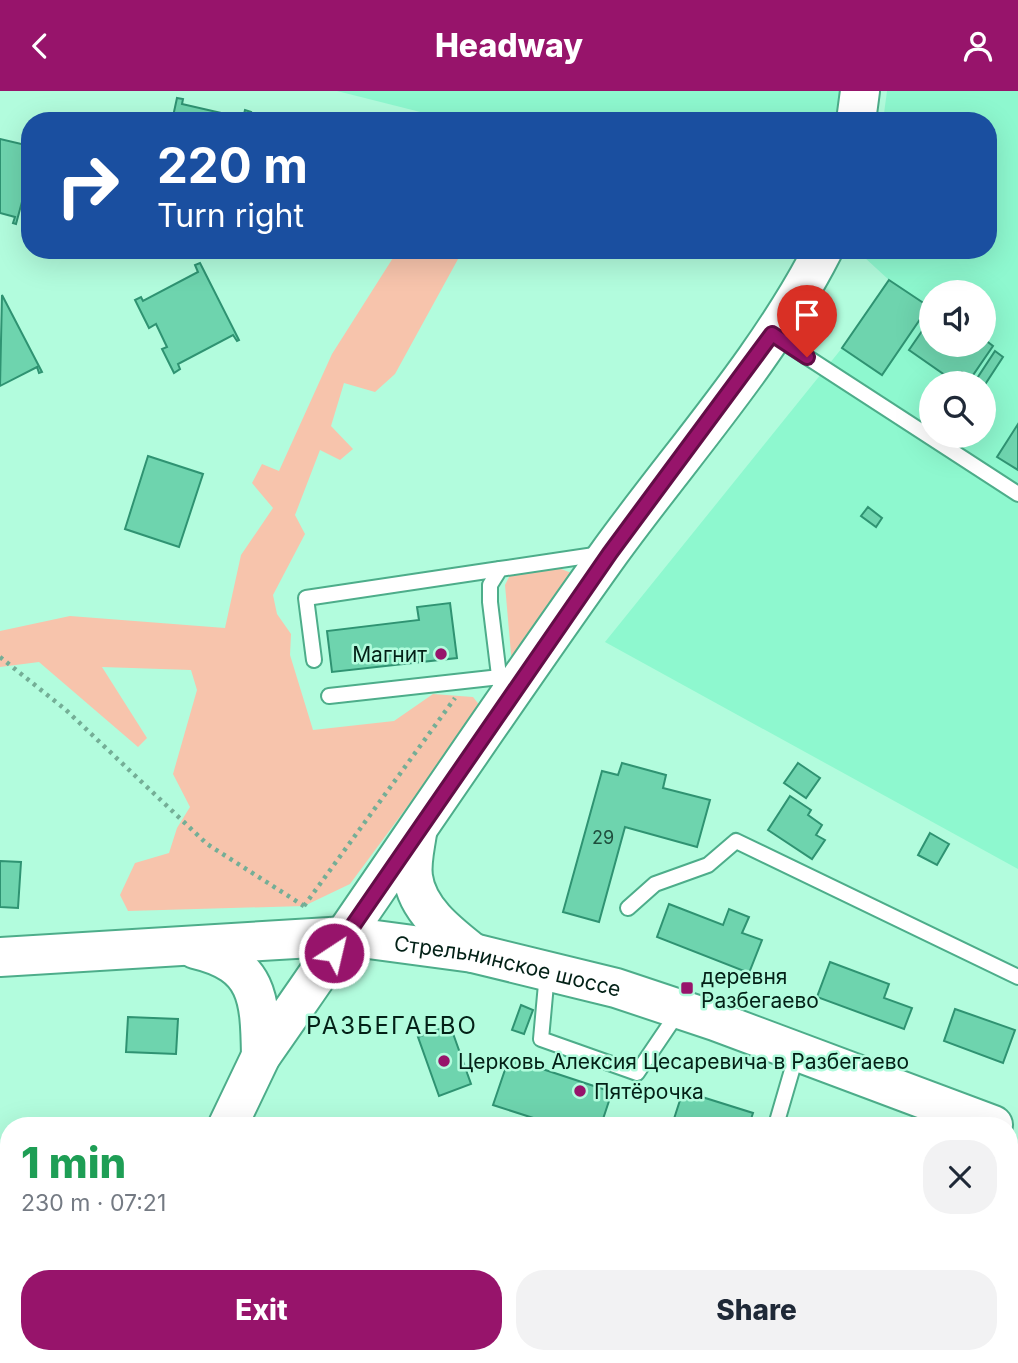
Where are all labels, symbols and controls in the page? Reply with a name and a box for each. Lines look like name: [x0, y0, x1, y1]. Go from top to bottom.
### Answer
text: Headway: [435, 26, 583, 65]
icon: back: [21, 27, 59, 65]
icon: person: [959, 27, 997, 65]
text: 220 m: [157, 136, 308, 195]
icon: right: [42, 140, 133, 231]
text: Turn right: [157, 196, 304, 235]
map controls: [919, 280, 996, 448]
button: sound: [919, 280, 996, 357]
pin: [777, 285, 837, 357]
icon: arrive: [788, 296, 826, 334]
button: search: [919, 371, 996, 448]
place label: Магнит: [352, 642, 427, 667]
marker: Магнит: [433, 646, 449, 662]
house number: 29: [592, 827, 614, 848]
position arrow: [297, 916, 371, 990]
street label: Стрельнинское шоссе: [393, 930, 624, 1001]
place label: деревня Разбегаево: [701, 964, 819, 1013]
marker: деревня Разбегаево: [679, 980, 695, 996]
district label: РАЗБЕГАЕВО: [306, 1011, 478, 1040]
place label: Церковь Алексия Цесаревича в Разбегаево: [458, 1049, 909, 1074]
marker: Церковь Алексия Цесаревича в Разбегаево: [436, 1053, 452, 1069]
place label: Пятёрочка: [594, 1079, 704, 1104]
marker: Пятёрочка: [572, 1083, 588, 1099]
text: 1 min: [21, 1137, 126, 1188]
button: close: [923, 1140, 997, 1214]
text: 230 m · 07:21: [21, 1189, 166, 1217]
button: Exit: [21, 1270, 502, 1350]
button: Share: [516, 1270, 997, 1350]

